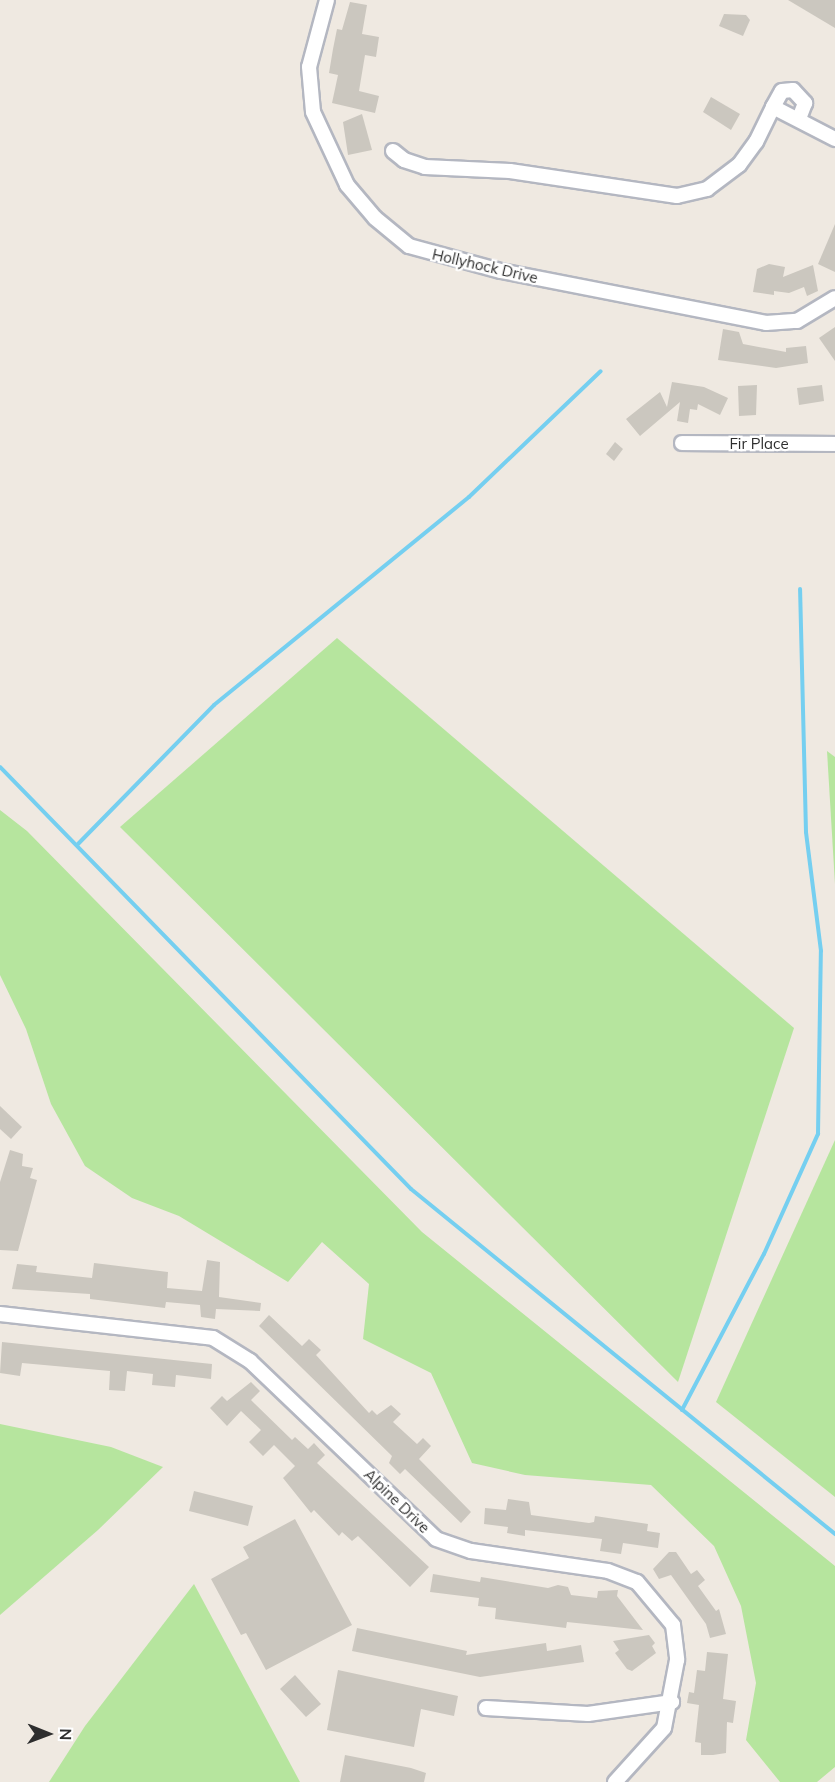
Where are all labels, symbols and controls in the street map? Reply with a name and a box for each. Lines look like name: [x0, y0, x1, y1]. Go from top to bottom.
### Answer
street label: Hollyhock Drive: [430, 245, 540, 287]
street label: Fir Place: [729, 435, 789, 453]
street label: Alpine Drive: [360, 1465, 434, 1537]
north arrow: [18, 1704, 78, 1764]
text: N: [56, 1728, 76, 1741]

